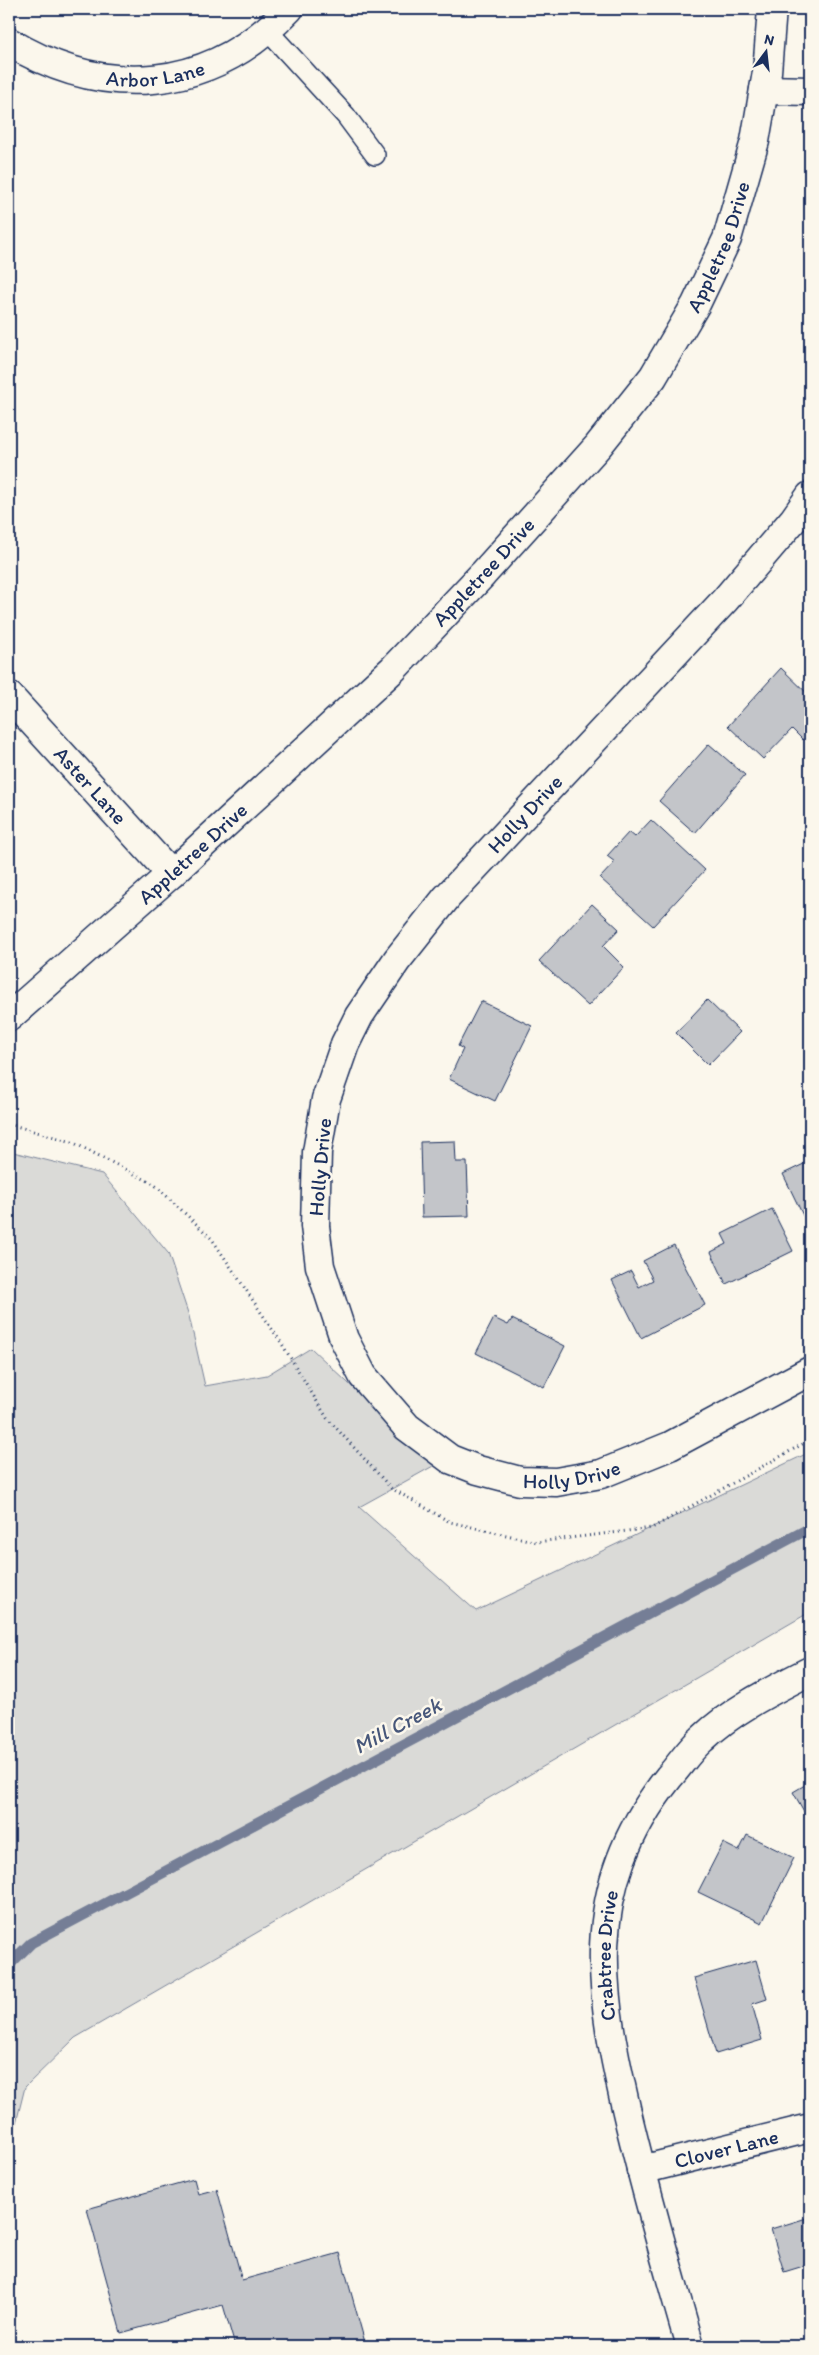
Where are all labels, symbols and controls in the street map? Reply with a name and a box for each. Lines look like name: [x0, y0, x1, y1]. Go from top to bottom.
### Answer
north arrow: [742, 28, 792, 78]
text: N: [762, 30, 776, 49]
street label: Arbor Lane: [105, 55, 208, 92]
street label: Appletree Drive: [681, 178, 755, 317]
street label: Appletree Drive: [427, 512, 540, 631]
street label: Aster Lane: [49, 741, 133, 829]
street label: Holly Drive: [482, 769, 567, 858]
street label: Appletree Drive: [133, 797, 252, 909]
street label: Holly Drive: [303, 1117, 336, 1217]
street label: Holly Drive: [523, 1455, 624, 1494]
water label: Mill Creek: [349, 1690, 447, 1760]
street label: Crabtree Drive: [591, 1887, 623, 2023]
street label: Clover Lane: [672, 2123, 781, 2173]

